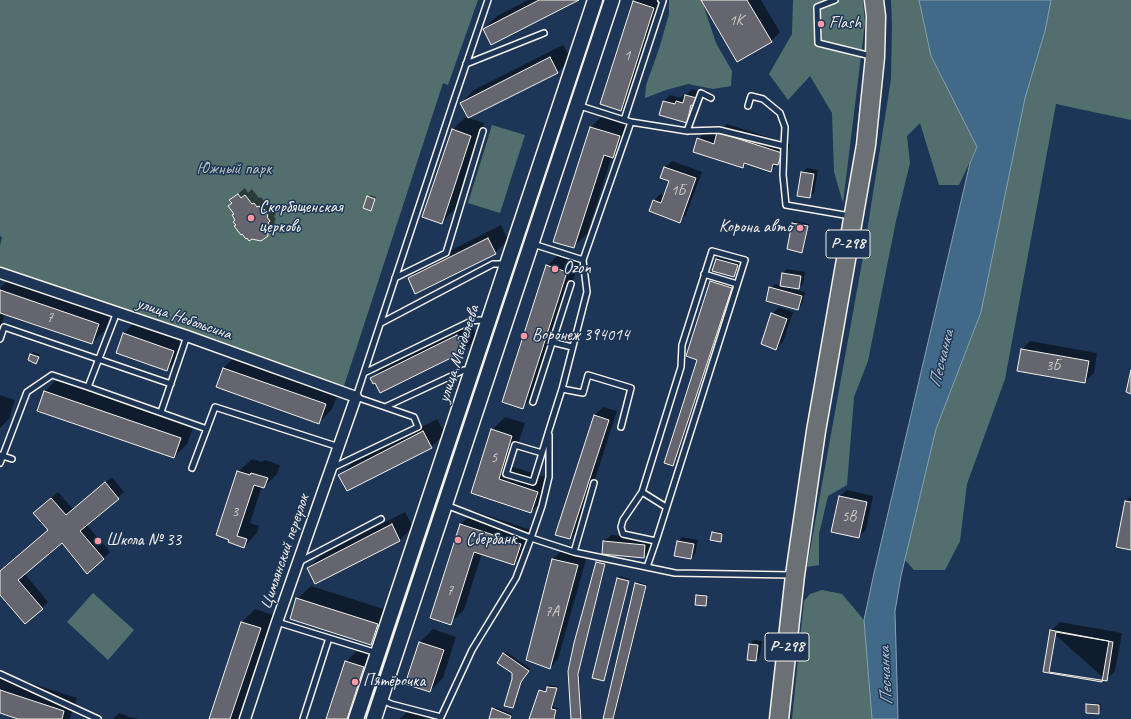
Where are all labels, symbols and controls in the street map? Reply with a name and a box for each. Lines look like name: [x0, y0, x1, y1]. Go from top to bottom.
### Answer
house number: 1К: [729, 12, 743, 30]
place label: Flash: [829, 14, 861, 34]
marker: Flash: [816, 19, 826, 29]
house number: 1: [624, 47, 630, 65]
park label: Южный парк: [196, 160, 272, 180]
house number: 1Б: [671, 182, 685, 200]
place label: Скорбященская церковь: [259, 198, 342, 238]
marker: Скорбященская церковь: [246, 213, 256, 223]
place label: Корона авто: [719, 218, 792, 238]
marker: Корона авто: [795, 223, 805, 233]
road number: Р-298: [826, 230, 870, 258]
place label: Ozon: [563, 259, 591, 279]
marker: Ozon: [550, 264, 560, 274]
street label: улица Небольсина: [134, 293, 234, 345]
street label: улица Менделеева: [434, 303, 484, 405]
house number: 7: [47, 309, 53, 327]
place label: Воронеж 394014: [532, 326, 629, 346]
water label: Песчанка: [924, 328, 960, 390]
marker: Воронеж 394014: [519, 331, 529, 341]
house number: 3Б: [1046, 357, 1060, 375]
house number: 5: [491, 449, 497, 467]
street label: Цимлянский переулок: [256, 492, 314, 612]
house number: 3: [232, 503, 238, 521]
house number: 5В: [842, 508, 856, 526]
place label: Сбербанк: [466, 530, 516, 550]
place label: Школа № 33: [106, 531, 181, 551]
marker: Сбербанк: [453, 535, 463, 545]
marker: Школа № 33: [93, 536, 103, 546]
house number: 7: [447, 582, 453, 600]
house number: 7А: [545, 603, 559, 621]
road number: Р-298: [765, 633, 809, 661]
water label: Песчанка: [874, 646, 898, 706]
place label: Пятёрочка: [363, 672, 425, 692]
marker: Пятёрочка: [350, 677, 360, 687]

